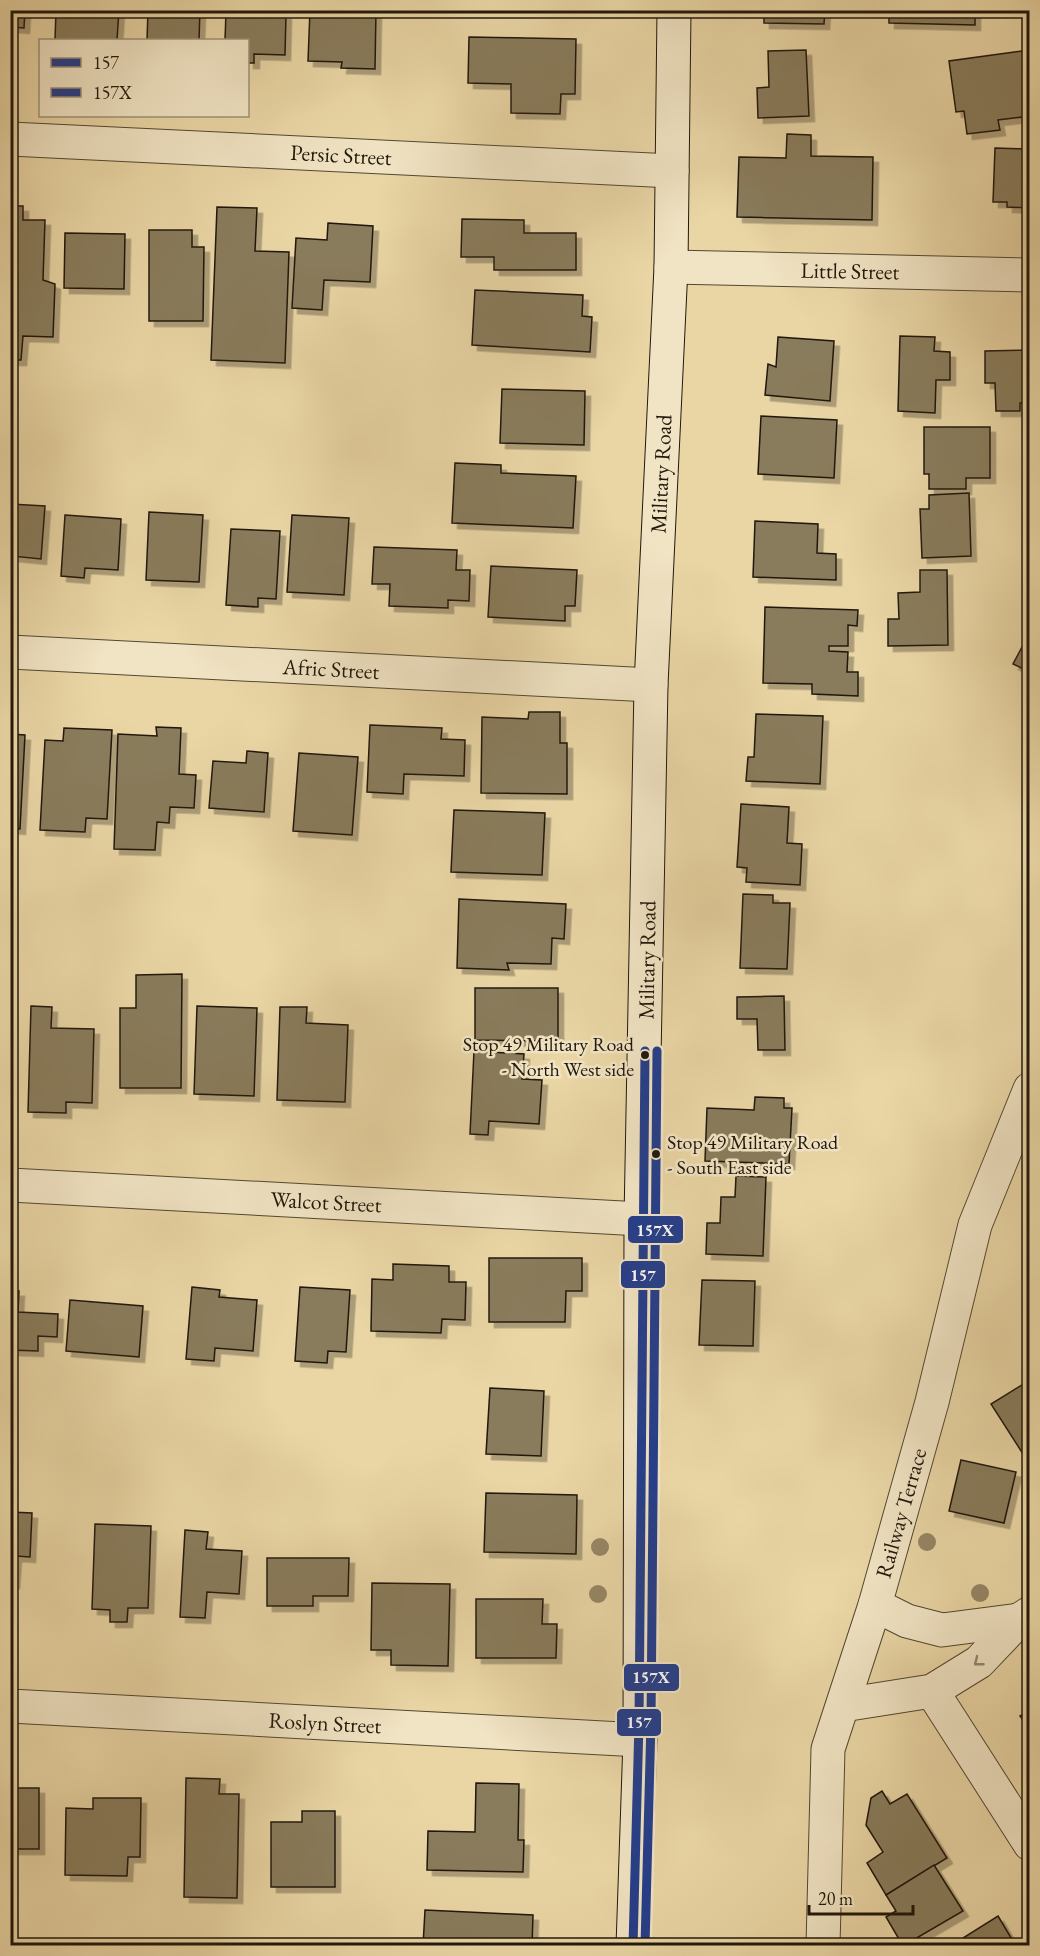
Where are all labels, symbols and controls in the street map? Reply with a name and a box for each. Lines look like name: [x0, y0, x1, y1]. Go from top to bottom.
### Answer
legend: [39, 39, 249, 117]
text: 157: [93, 51, 119, 74]
text: 157X: [93, 81, 132, 104]
street label: Persic Street: [290, 138, 392, 172]
street label: Little Street: [800, 256, 900, 286]
street label: Military Road: [643, 413, 679, 534]
street label: Afric Street: [281, 652, 380, 686]
street label: Military Road: [631, 899, 663, 1020]
place label: Stop 49 Military Road - North West side: [463, 1031, 635, 1082]
marker: Stop 49 Military Road - North West side: [639, 1049, 651, 1061]
place label: Stop 49 Military Road - South East side: [667, 1129, 839, 1180]
marker: Stop 49 Military Road - South East side: [650, 1148, 662, 1160]
street label: Walcot Street: [270, 1185, 382, 1219]
line badge: 157X: [627, 1215, 684, 1244]
text: 157X: [636, 1220, 674, 1241]
line badge: 157: [620, 1260, 666, 1289]
text: 157: [630, 1265, 656, 1286]
street label: Railway Terrace: [869, 1444, 934, 1581]
one-way arrow: [973, 1654, 984, 1665]
line badge: 157X: [623, 1663, 680, 1692]
text: 157X: [632, 1667, 670, 1688]
street label: Roslyn Street: [268, 1706, 382, 1740]
line badge: 157: [616, 1708, 662, 1737]
text: 157: [626, 1712, 652, 1733]
scale bar: [809, 1878, 912, 1916]
text: 20 m: [818, 1887, 853, 1910]

